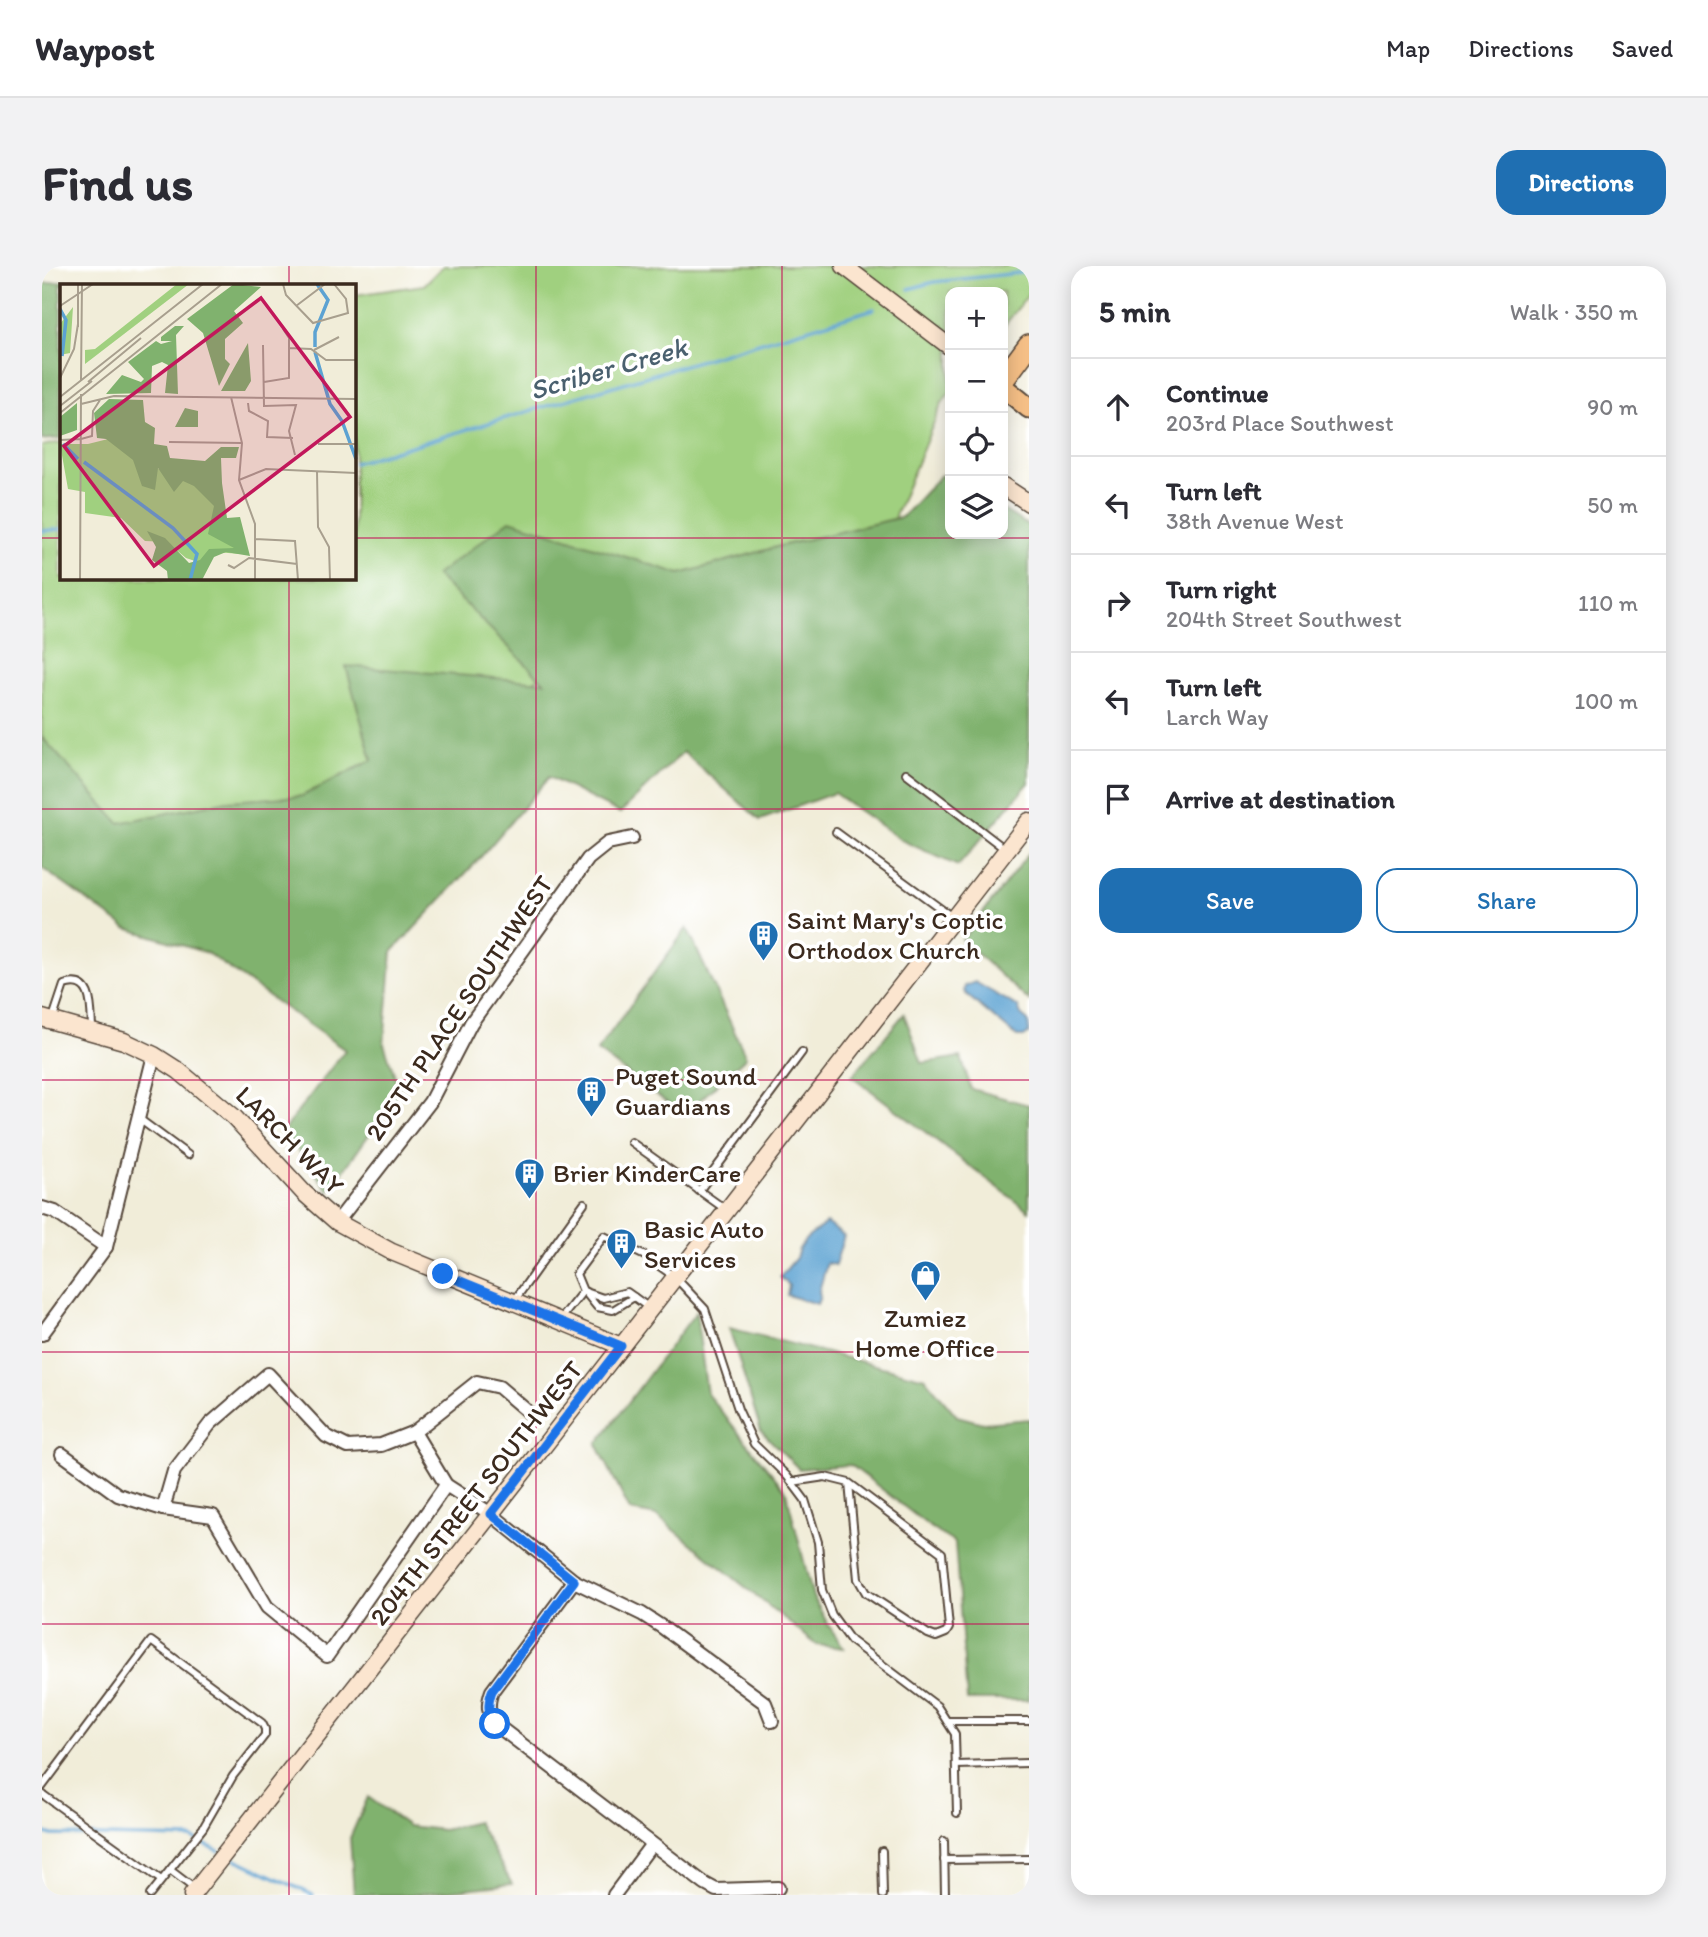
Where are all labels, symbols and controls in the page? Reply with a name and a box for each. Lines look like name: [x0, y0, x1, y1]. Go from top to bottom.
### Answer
text: Waypost: [35, 29, 155, 68]
text: Map: [1386, 34, 1430, 63]
text: Directions: [1468, 34, 1574, 63]
text: Saved: [1612, 34, 1673, 63]
button: Directions: [1496, 150, 1666, 215]
text: Find us: [42, 153, 193, 212]
inset map: [60, 284, 355, 579]
map controls: [945, 287, 1008, 539]
button: +: [945, 287, 1008, 350]
text: 5 min: [1099, 293, 1170, 330]
text: Walk · 350 m: [1510, 298, 1638, 326]
water label: Scriber Creek: [526, 329, 692, 407]
button: −: [945, 350, 1008, 413]
text: Continue: [1166, 377, 1269, 409]
icon: ahead: [1099, 388, 1137, 426]
text: 90 m: [1587, 393, 1638, 421]
text: 203rd Place Southwest: [1166, 409, 1394, 437]
button: locate: [945, 413, 1008, 476]
text: Turn left: [1166, 475, 1262, 507]
button: layers: [945, 476, 1008, 539]
icon: left: [1099, 486, 1137, 524]
text: 50 m: [1587, 491, 1638, 519]
text: 38th Avenue West: [1166, 507, 1344, 535]
text: Turn right: [1166, 573, 1277, 605]
icon: right: [1099, 584, 1137, 622]
text: 110 m: [1578, 589, 1638, 617]
text: 204th Street Southwest: [1166, 605, 1402, 633]
text: Turn left: [1166, 671, 1262, 703]
icon: left: [1099, 682, 1137, 720]
text: 100 m: [1574, 687, 1638, 715]
text: Larch Way: [1166, 703, 1268, 731]
icon: arrive: [1099, 780, 1137, 818]
text: Arrive at destination: [1166, 783, 1395, 815]
button: Save: [1099, 868, 1362, 933]
button: Share: [1376, 868, 1638, 933]
street label: 205TH PLACE SOUTHWEST: [358, 869, 560, 1147]
place label: Saint Mary's Coptic Orthodox Church: [787, 904, 1004, 966]
building icon: Saint Mary's Coptic Orthodox Church: [747, 918, 781, 962]
place label: Puget Sound Guardians: [615, 1060, 757, 1122]
building icon: Puget Sound Guardians: [575, 1074, 609, 1118]
street label: LARCH WAY: [229, 1079, 351, 1201]
building icon: Brier KinderCare: [513, 1156, 547, 1200]
place label: Brier KinderCare: [553, 1157, 741, 1189]
place label: Basic Auto Services: [644, 1213, 764, 1275]
building icon: Basic Auto Services: [604, 1227, 638, 1271]
route end: [427, 1258, 458, 1289]
shop icon: Zumiez Home Office: [908, 1258, 942, 1302]
place label: Zumiez Home Office: [855, 1302, 995, 1364]
street label: 204TH STREET SOUTHWEST: [363, 1354, 590, 1632]
route start: [479, 1708, 510, 1739]

